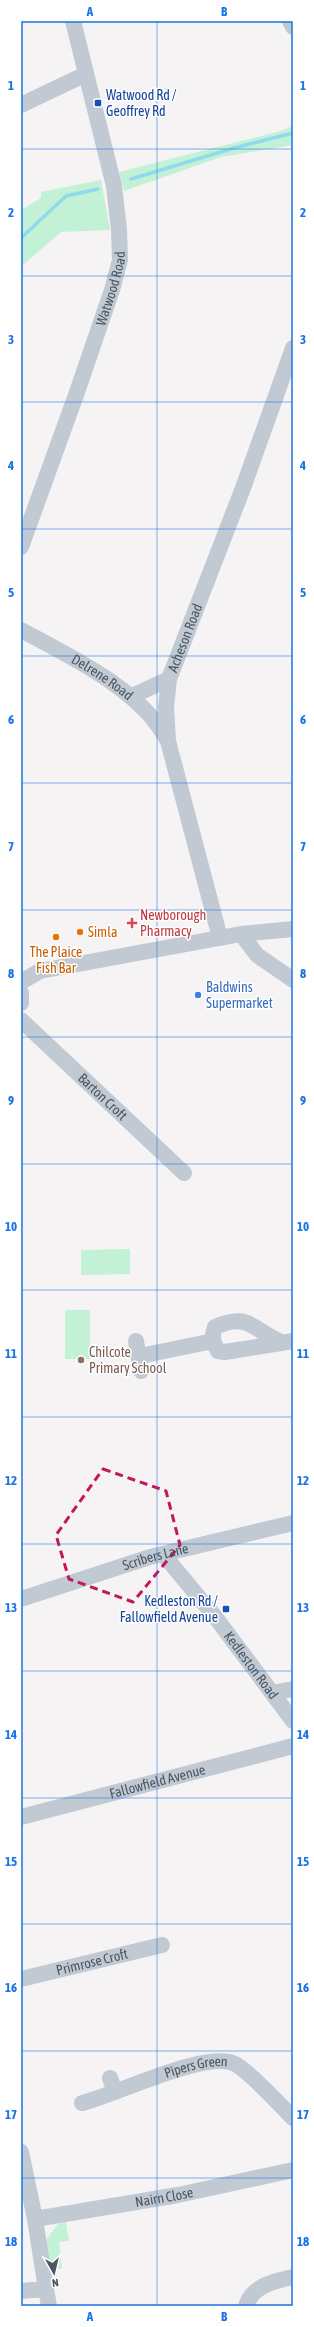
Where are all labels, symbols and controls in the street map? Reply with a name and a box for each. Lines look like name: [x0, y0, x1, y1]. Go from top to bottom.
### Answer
text: A: [86, 4, 94, 19]
text: B: [221, 4, 228, 19]
text: 1: [8, 78, 14, 93]
text: 1: [300, 78, 306, 93]
place label: Watwood Rd / Geoffrey Rd: [106, 87, 177, 119]
marker: Watwood Rd / Geoffrey Rd: [93, 98, 103, 108]
text: 2: [8, 205, 14, 220]
text: 2: [300, 205, 306, 220]
street label: Watwood Road: [92, 251, 128, 328]
text: 3: [8, 332, 14, 347]
text: 3: [300, 332, 306, 347]
text: 4: [7, 458, 14, 473]
text: 4: [299, 458, 306, 473]
text: 5: [8, 585, 14, 600]
text: 5: [300, 585, 306, 600]
street label: Acheson Road: [164, 601, 205, 675]
street label: Delrene Road: [69, 651, 136, 703]
text: 6: [8, 712, 14, 727]
text: 6: [300, 712, 306, 727]
text: 7: [8, 839, 14, 854]
text: 7: [300, 839, 306, 854]
place label: Newborough Pharmacy: [140, 907, 206, 939]
marker: Newborough Pharmacy: [127, 918, 137, 928]
place label: Simla: [88, 924, 117, 940]
marker: Simla: [75, 927, 85, 937]
marker: The Plaice Fish Bar: [51, 932, 61, 942]
place label: The Plaice Fish Bar: [30, 944, 82, 976]
text: 8: [8, 966, 14, 981]
text: 8: [300, 966, 306, 981]
place label: Baldwins Supermarket: [206, 979, 273, 1011]
marker: Baldwins Supermarket: [193, 990, 203, 1000]
street label: Barton Croft: [75, 1070, 130, 1123]
text: 9: [8, 1093, 14, 1108]
text: 9: [300, 1093, 306, 1108]
text: 10: [5, 1219, 17, 1234]
text: 10: [297, 1219, 309, 1234]
place label: Chilcote Primary School: [89, 1344, 167, 1376]
text: 11: [5, 1346, 17, 1361]
text: 11: [297, 1346, 309, 1361]
marker: Chilcote Primary School: [76, 1355, 86, 1365]
text: 12: [5, 1473, 17, 1488]
text: 12: [297, 1473, 309, 1488]
street label: Scribers Lane: [120, 1540, 190, 1573]
place label: Kedleston Rd / Fallowfield Avenue: [120, 1593, 218, 1625]
text: 13: [5, 1600, 17, 1615]
text: 13: [297, 1600, 309, 1615]
marker: Kedleston Rd / Fallowfield Avenue: [221, 1604, 231, 1614]
street label: Kedleston Road: [221, 1628, 282, 1702]
text: 14: [5, 1727, 17, 1742]
text: 14: [297, 1727, 309, 1742]
street label: Fallowfield Avenue: [108, 1761, 207, 1802]
text: 15: [5, 1854, 17, 1869]
text: 15: [297, 1854, 309, 1869]
street label: Primrose Croft: [54, 1946, 129, 1978]
text: 16: [5, 1980, 17, 1995]
text: 16: [297, 1980, 309, 1995]
street label: Pipers Green: [162, 2053, 228, 2081]
text: 17: [5, 2107, 17, 2122]
text: 17: [297, 2107, 309, 2122]
street label: Nairn Close: [134, 2184, 195, 2210]
text: 18: [5, 2234, 17, 2249]
text: 18: [297, 2234, 309, 2249]
north arrow: [34, 2253, 74, 2293]
text: N: [51, 2277, 59, 2289]
text: A: [86, 2309, 94, 2324]
text: B: [221, 2309, 228, 2324]

